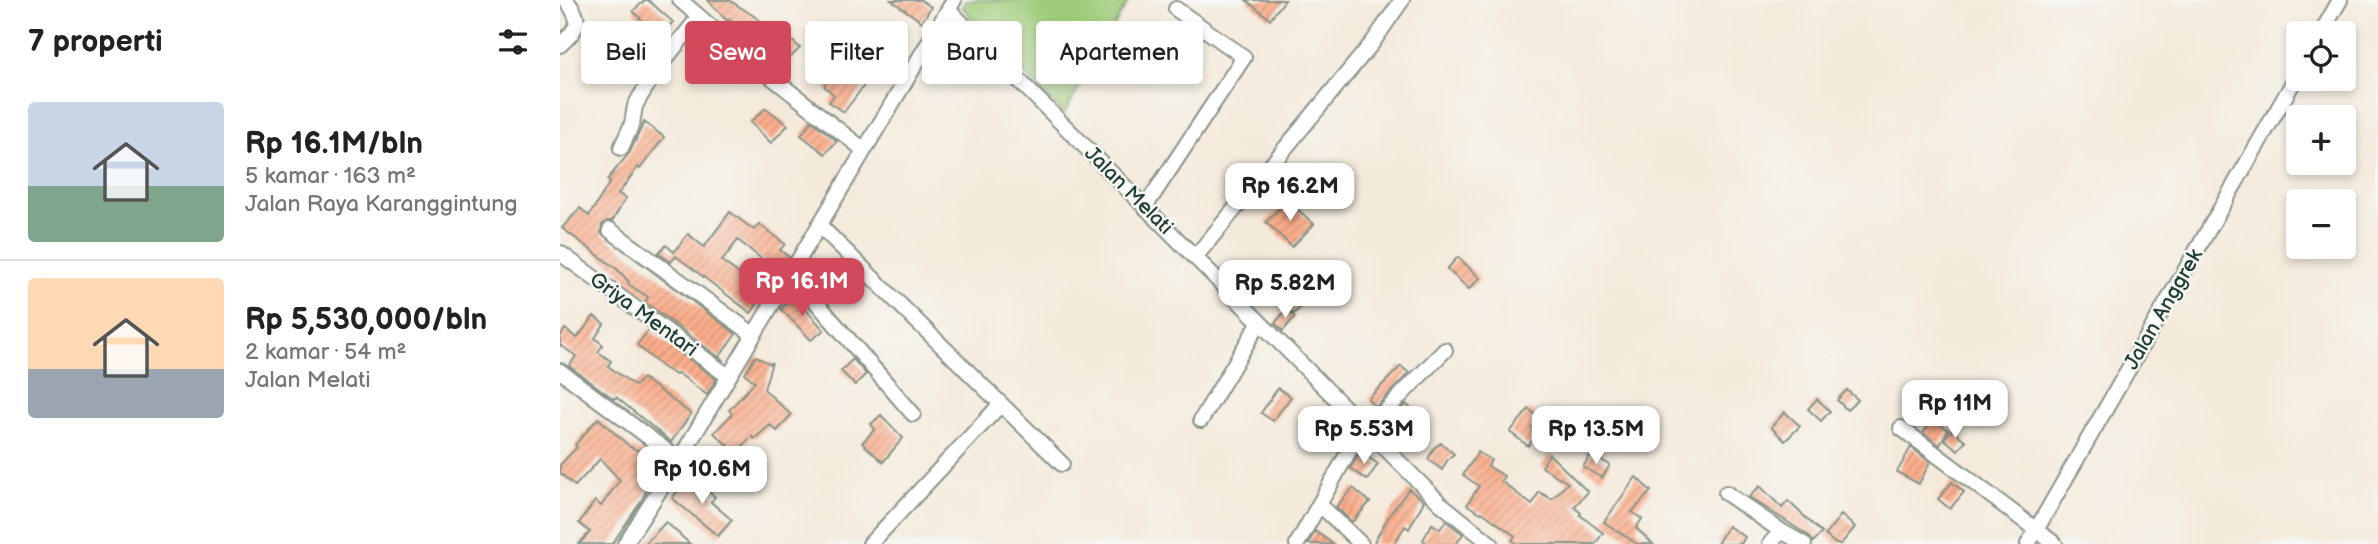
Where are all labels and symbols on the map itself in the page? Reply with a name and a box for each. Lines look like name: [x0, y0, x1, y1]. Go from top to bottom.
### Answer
street label: Jalan Melati: [1079, 141, 1178, 240]
pin: Rp 16.2M: [1218, 164, 1362, 223]
street label: Jalan Anggrek: [2119, 244, 2208, 374]
pin: Rp 16.1M: [730, 258, 874, 318]
pin: Rp 5.82M: [1213, 260, 1357, 320]
street label: Griya Mentari: [585, 267, 703, 362]
pin: Rp 11M: [1898, 380, 2012, 440]
pin: Rp 5.53M: [1292, 406, 1436, 466]
pin: Rp 13.5M: [1524, 406, 1668, 466]
pin: Rp 10.6M: [630, 447, 774, 506]

